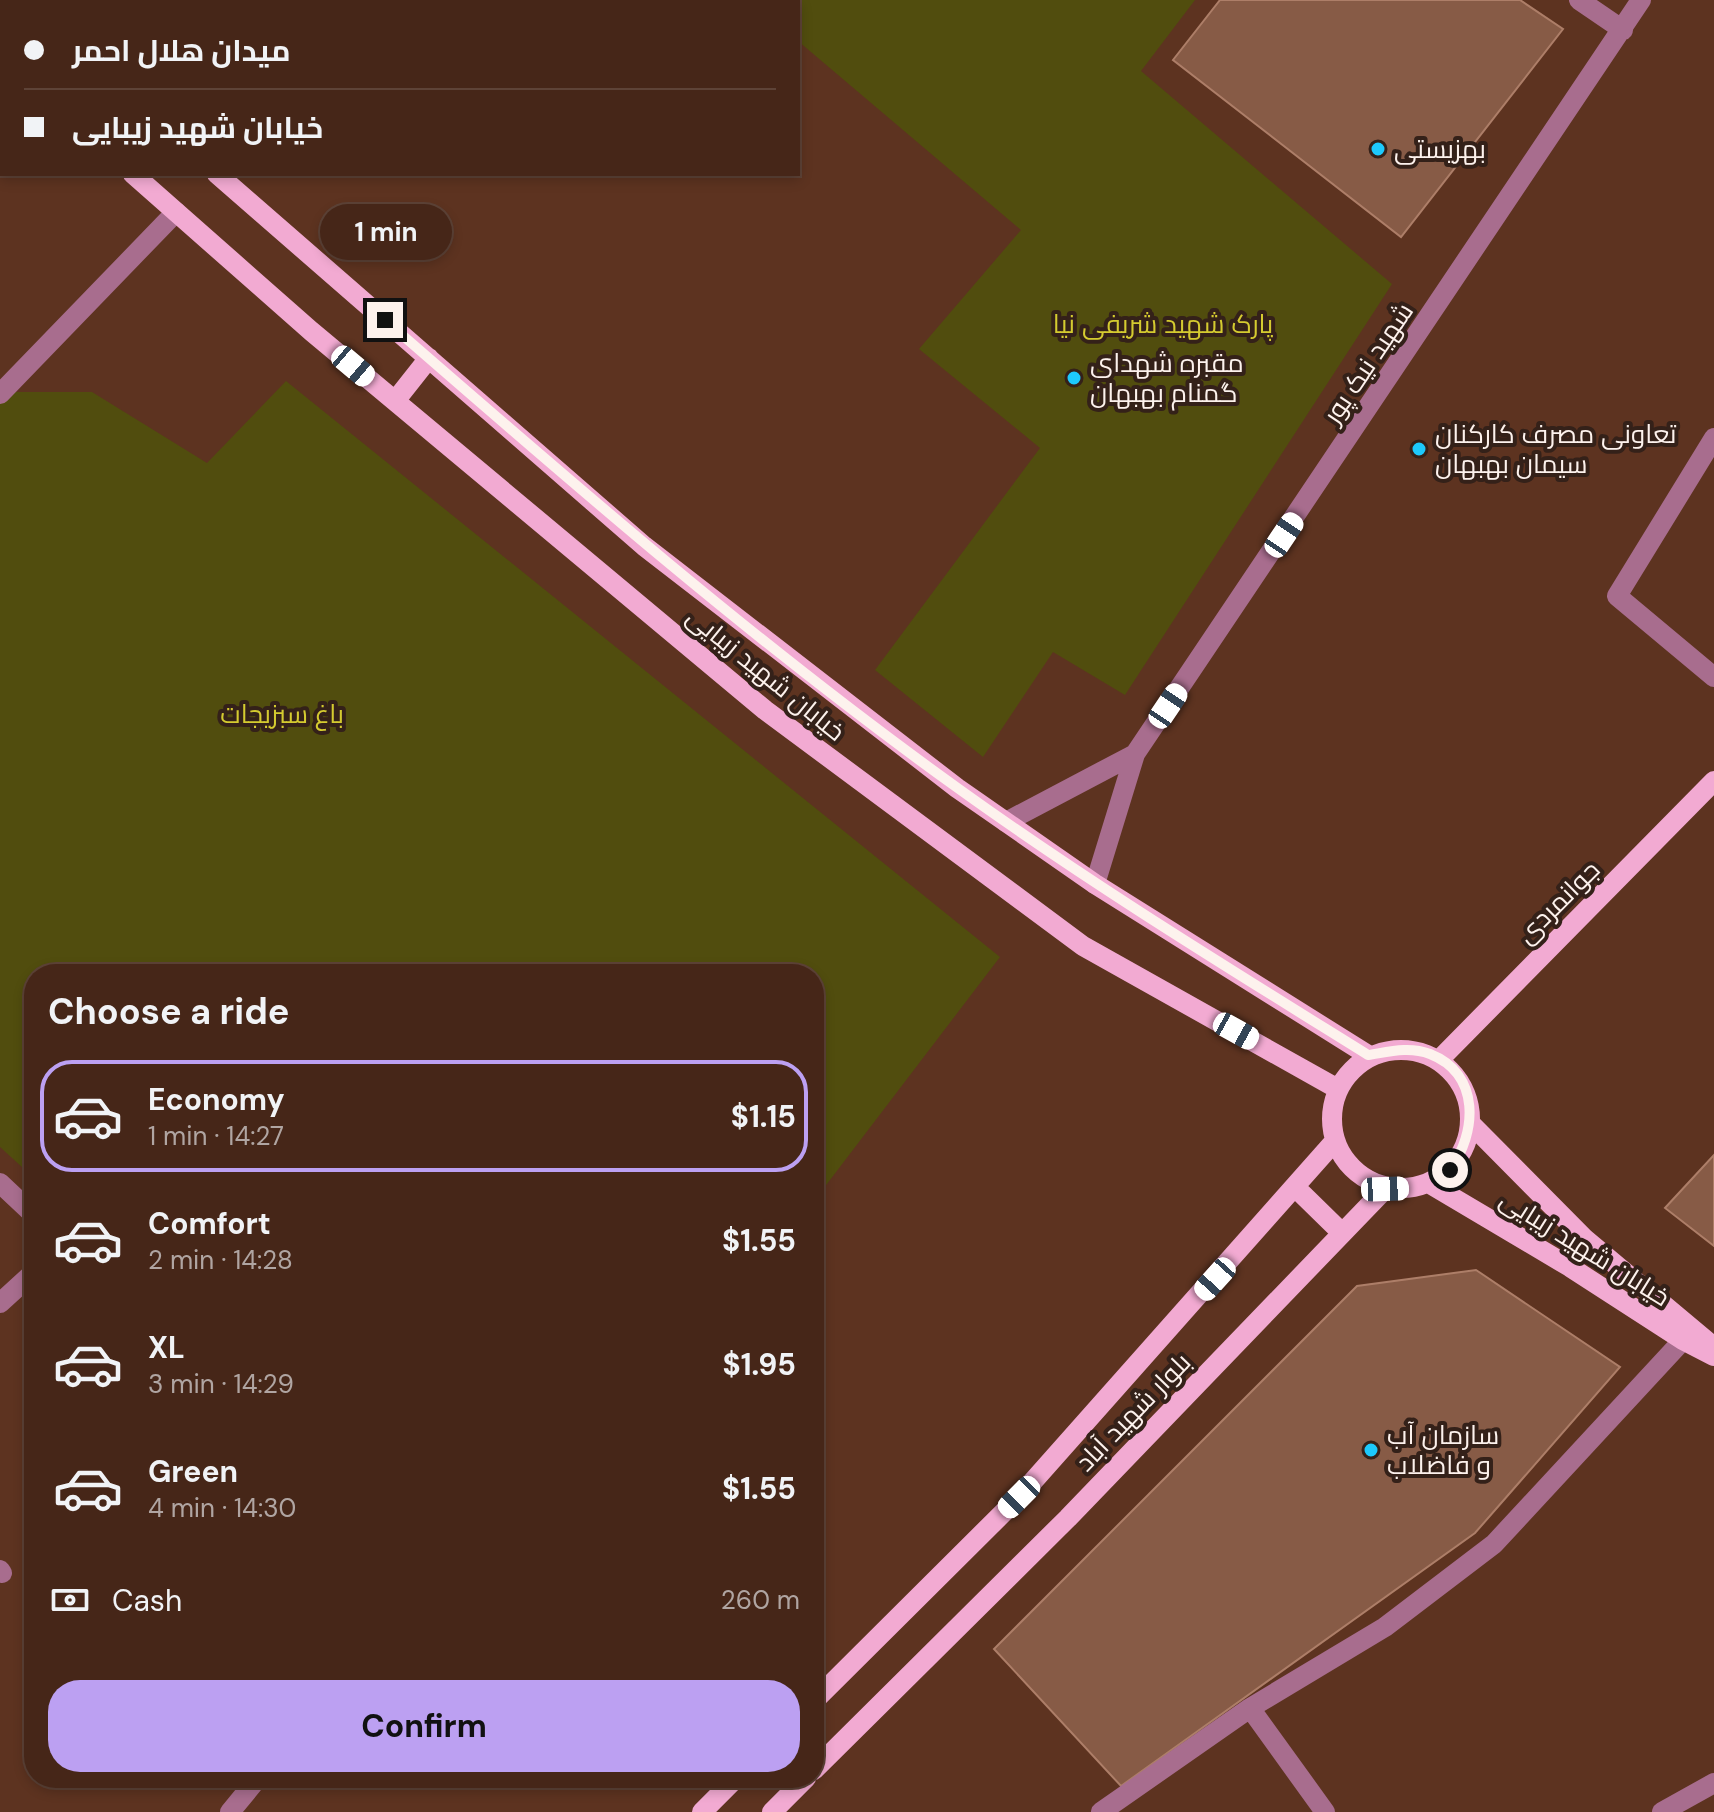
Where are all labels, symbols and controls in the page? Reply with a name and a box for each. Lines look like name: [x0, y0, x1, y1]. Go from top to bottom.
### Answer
text: میدان هلال احمر: [72, 31, 291, 70]
text: خیابان شهید زیبایی: [72, 108, 323, 147]
place label: بهزیستی: [1394, 132, 1486, 166]
marker: بهزیستی: [1369, 140, 1387, 158]
callout: 1 min: [319, 204, 451, 260]
text: 1 min: [354, 215, 418, 249]
street label: شهید نیک پور: [1314, 296, 1421, 432]
route end: [367, 302, 403, 338]
park label: پارک شهید شریفی نیا: [1053, 307, 1273, 341]
car: [327, 341, 379, 391]
place label: مقبره شهدای گمنام بهبهان: [1090, 346, 1244, 411]
marker: مقبره شهدای گمنام بهبهان: [1065, 369, 1083, 387]
place label: تعاونی مصرف کارکنان سیمان بهبهان: [1435, 417, 1676, 481]
marker: تعاونی مصرف کارکنان سیمان بهبهان: [1410, 440, 1428, 458]
car: [1261, 508, 1307, 562]
street label: خیابان شهید زیبایی: [680, 600, 852, 748]
car: [1145, 679, 1191, 733]
park label: باغ سبزیجات: [220, 697, 344, 731]
street label: جوانمردی: [1509, 853, 1607, 951]
text: Choose a ride: [48, 988, 289, 1035]
car: [1209, 1009, 1263, 1053]
icon: car: [52, 1080, 124, 1152]
text: Economy: [148, 1080, 285, 1119]
text: $1.15: [731, 1097, 796, 1136]
text: 1 min · 14:27: [148, 1119, 284, 1153]
route start: [1432, 1152, 1468, 1188]
car: [1361, 1176, 1409, 1202]
street label: خیابان شهید زیبایی: [1493, 1182, 1677, 1314]
icon: car: [52, 1204, 124, 1276]
text: Comfort: [148, 1204, 271, 1243]
text: $1.55: [722, 1221, 796, 1260]
text: 2 min · 14:28: [148, 1243, 293, 1277]
car: [1190, 1253, 1240, 1305]
icon: car: [52, 1328, 124, 1400]
text: XL: [148, 1328, 185, 1367]
text: $1.95: [723, 1345, 796, 1384]
street label: بلوار شهید آباد: [1068, 1346, 1198, 1478]
text: 3 min · 14:29: [148, 1367, 294, 1401]
place label: سازمان آب و فاضلاب: [1387, 1418, 1499, 1482]
marker: سازمان آب و فاضلاب: [1362, 1441, 1380, 1459]
icon: car: [52, 1452, 124, 1524]
text: Green: [148, 1452, 238, 1491]
text: $1.55: [722, 1469, 796, 1508]
car: [994, 1472, 1044, 1522]
text: 4 min · 14:30: [148, 1491, 296, 1525]
icon: cash: [48, 1578, 92, 1622]
text: Cash: [112, 1581, 182, 1620]
text: 260 m: [721, 1583, 800, 1617]
button: Confirm: [48, 1680, 800, 1772]

